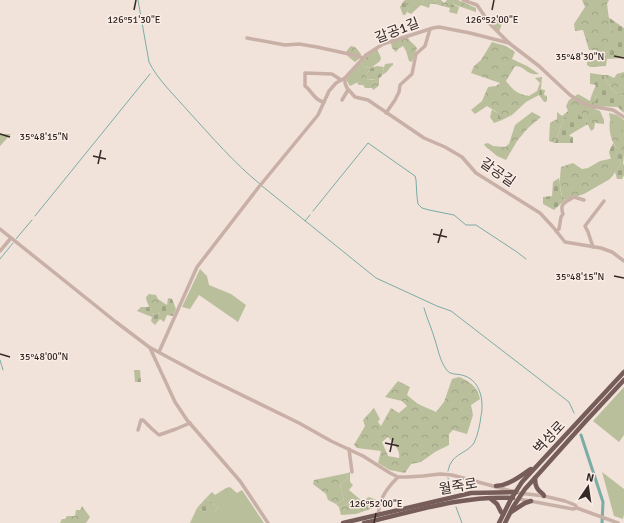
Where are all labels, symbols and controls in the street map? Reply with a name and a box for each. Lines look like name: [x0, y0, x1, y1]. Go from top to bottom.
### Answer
text: 126°51'30"E: [107, 14, 161, 26]
street label: 갈공1길: [373, 14, 422, 47]
text: 126°52'00"E: [465, 14, 519, 26]
text: 35°48'30"N: [556, 51, 604, 63]
text: 35°48'15"N: [20, 131, 68, 143]
street label: 갈공길: [477, 154, 518, 190]
text: 35°48'15"N: [556, 271, 604, 283]
text: 35°48'00"N: [20, 351, 68, 363]
street label: 벽성로: [530, 417, 569, 457]
north arrow: [568, 467, 608, 507]
text: N: [585, 471, 595, 485]
street label: 월죽로: [438, 475, 479, 498]
text: 126°52'00"E: [349, 498, 403, 510]

